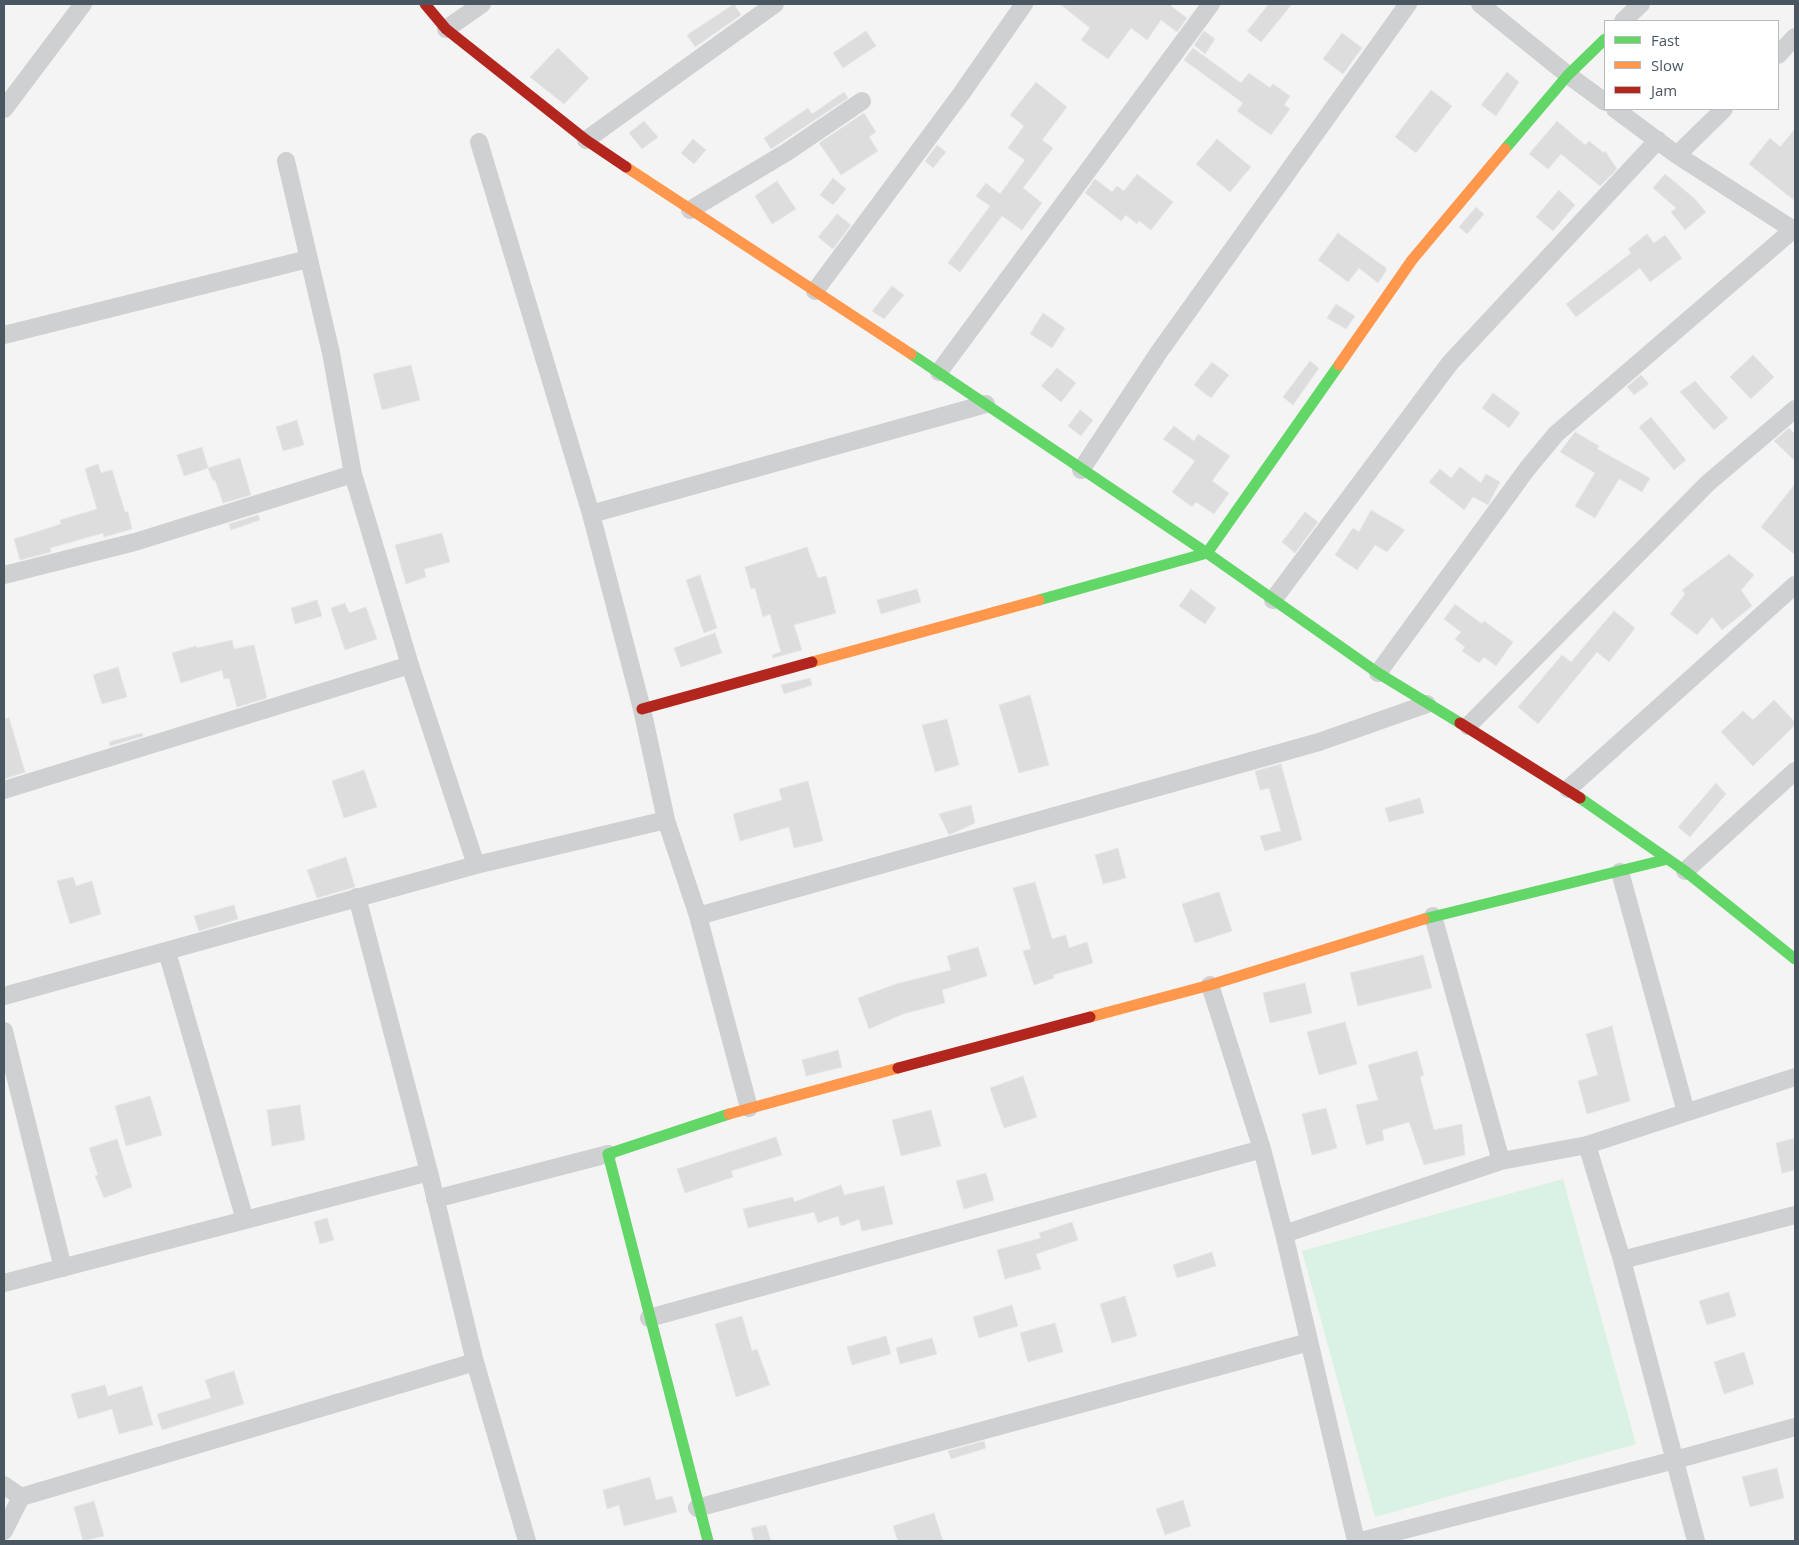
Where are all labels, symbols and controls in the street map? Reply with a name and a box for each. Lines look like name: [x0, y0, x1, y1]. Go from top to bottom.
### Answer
legend: [1604, 20, 1779, 110]
text: Fast: [1651, 30, 1680, 50]
text: Slow: [1651, 55, 1684, 75]
text: Jam: [1651, 80, 1677, 100]

